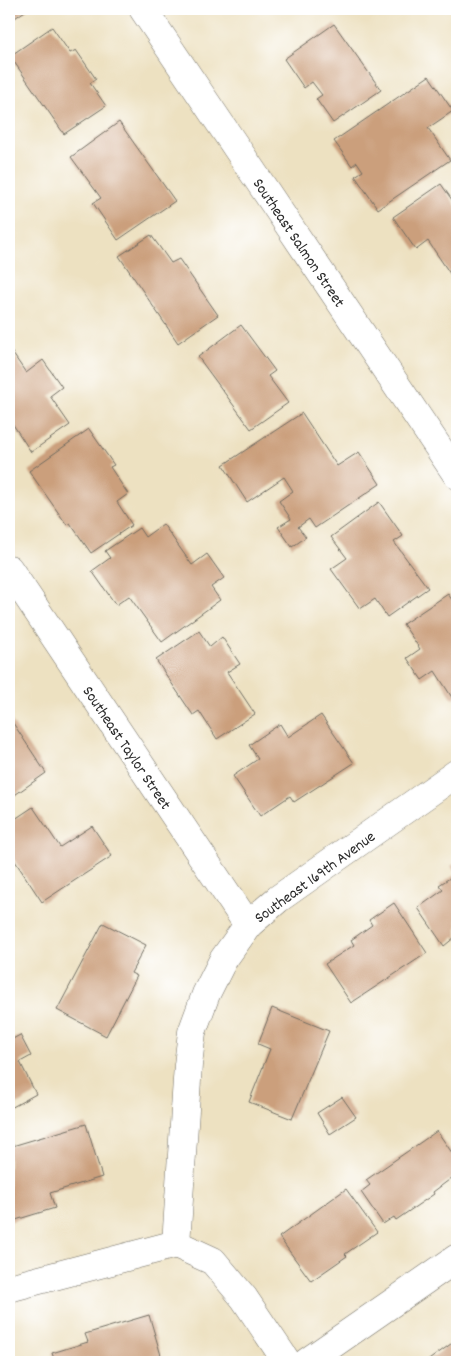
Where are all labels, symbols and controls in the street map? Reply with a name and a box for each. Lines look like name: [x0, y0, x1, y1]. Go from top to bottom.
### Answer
street label: Southeast Salmon Street: [246, 174, 350, 313]
street label: Southeast Taylor Street: [76, 682, 176, 815]
street label: Southeast 169th Avenue: [250, 826, 381, 930]

